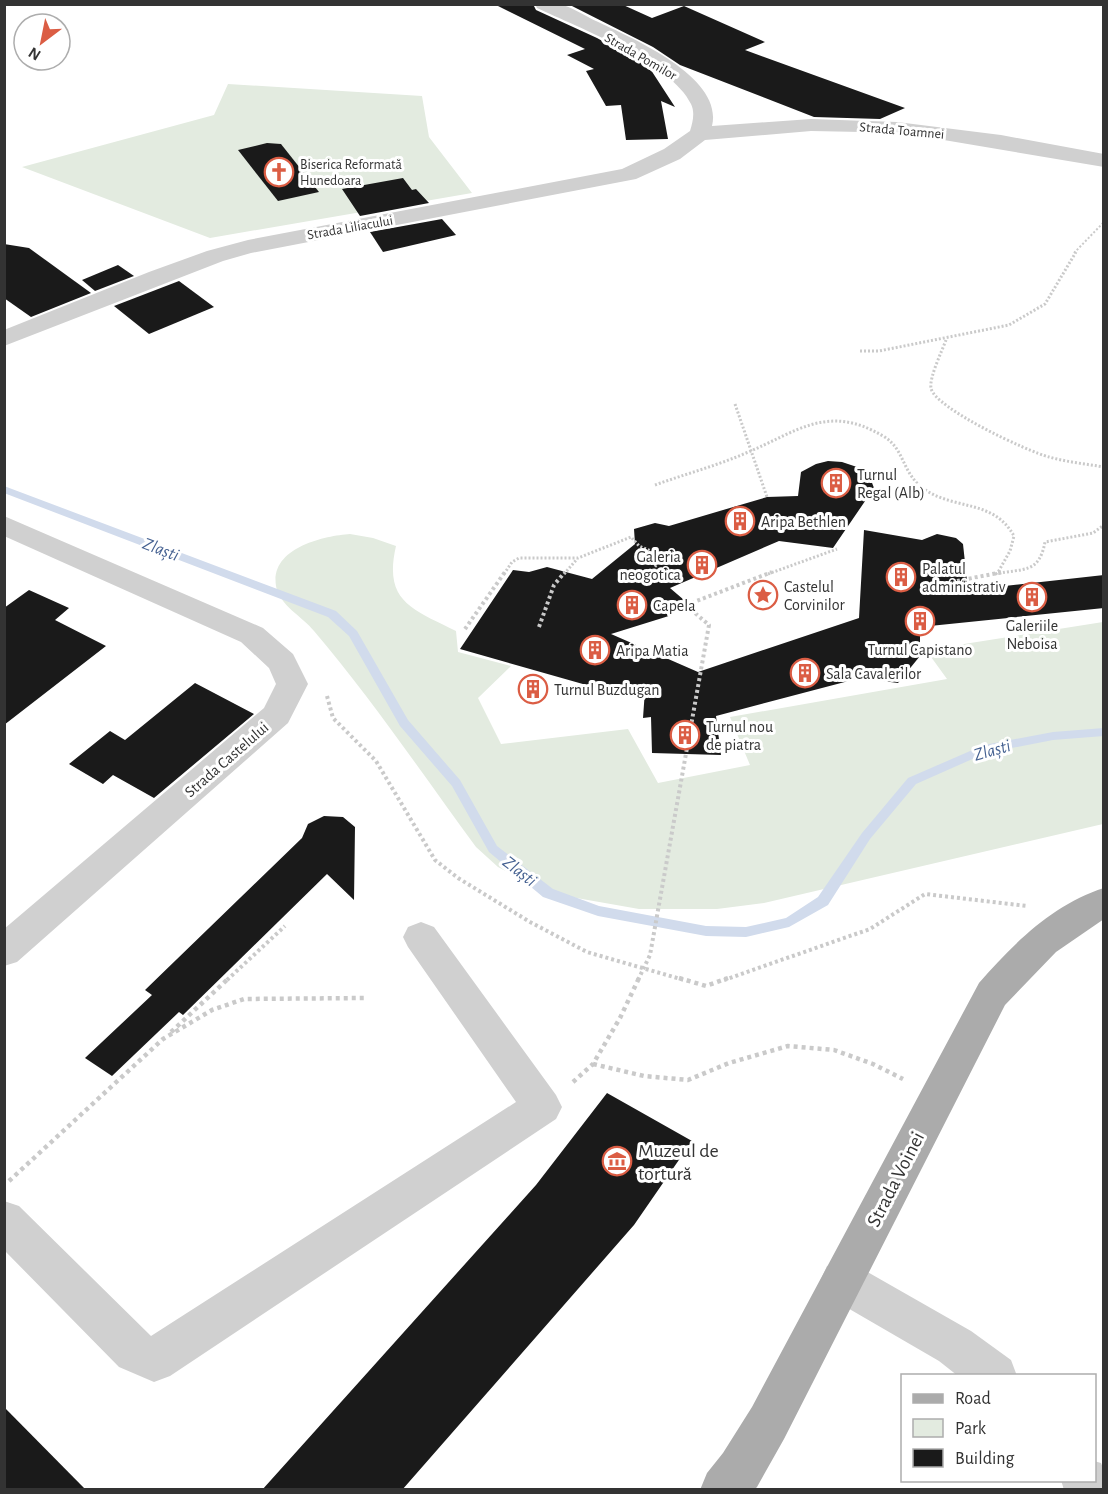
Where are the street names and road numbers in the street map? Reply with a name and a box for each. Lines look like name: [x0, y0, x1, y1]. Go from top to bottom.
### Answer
street label: Strada Pomilor: [602, 31, 679, 83]
street label: Strada Toamnei: [859, 120, 945, 142]
street label: Strada Liliacului: [306, 214, 394, 242]
street label: Strada Castelului: [182, 719, 272, 800]
street label: Strada Voinei: [863, 1129, 928, 1230]

